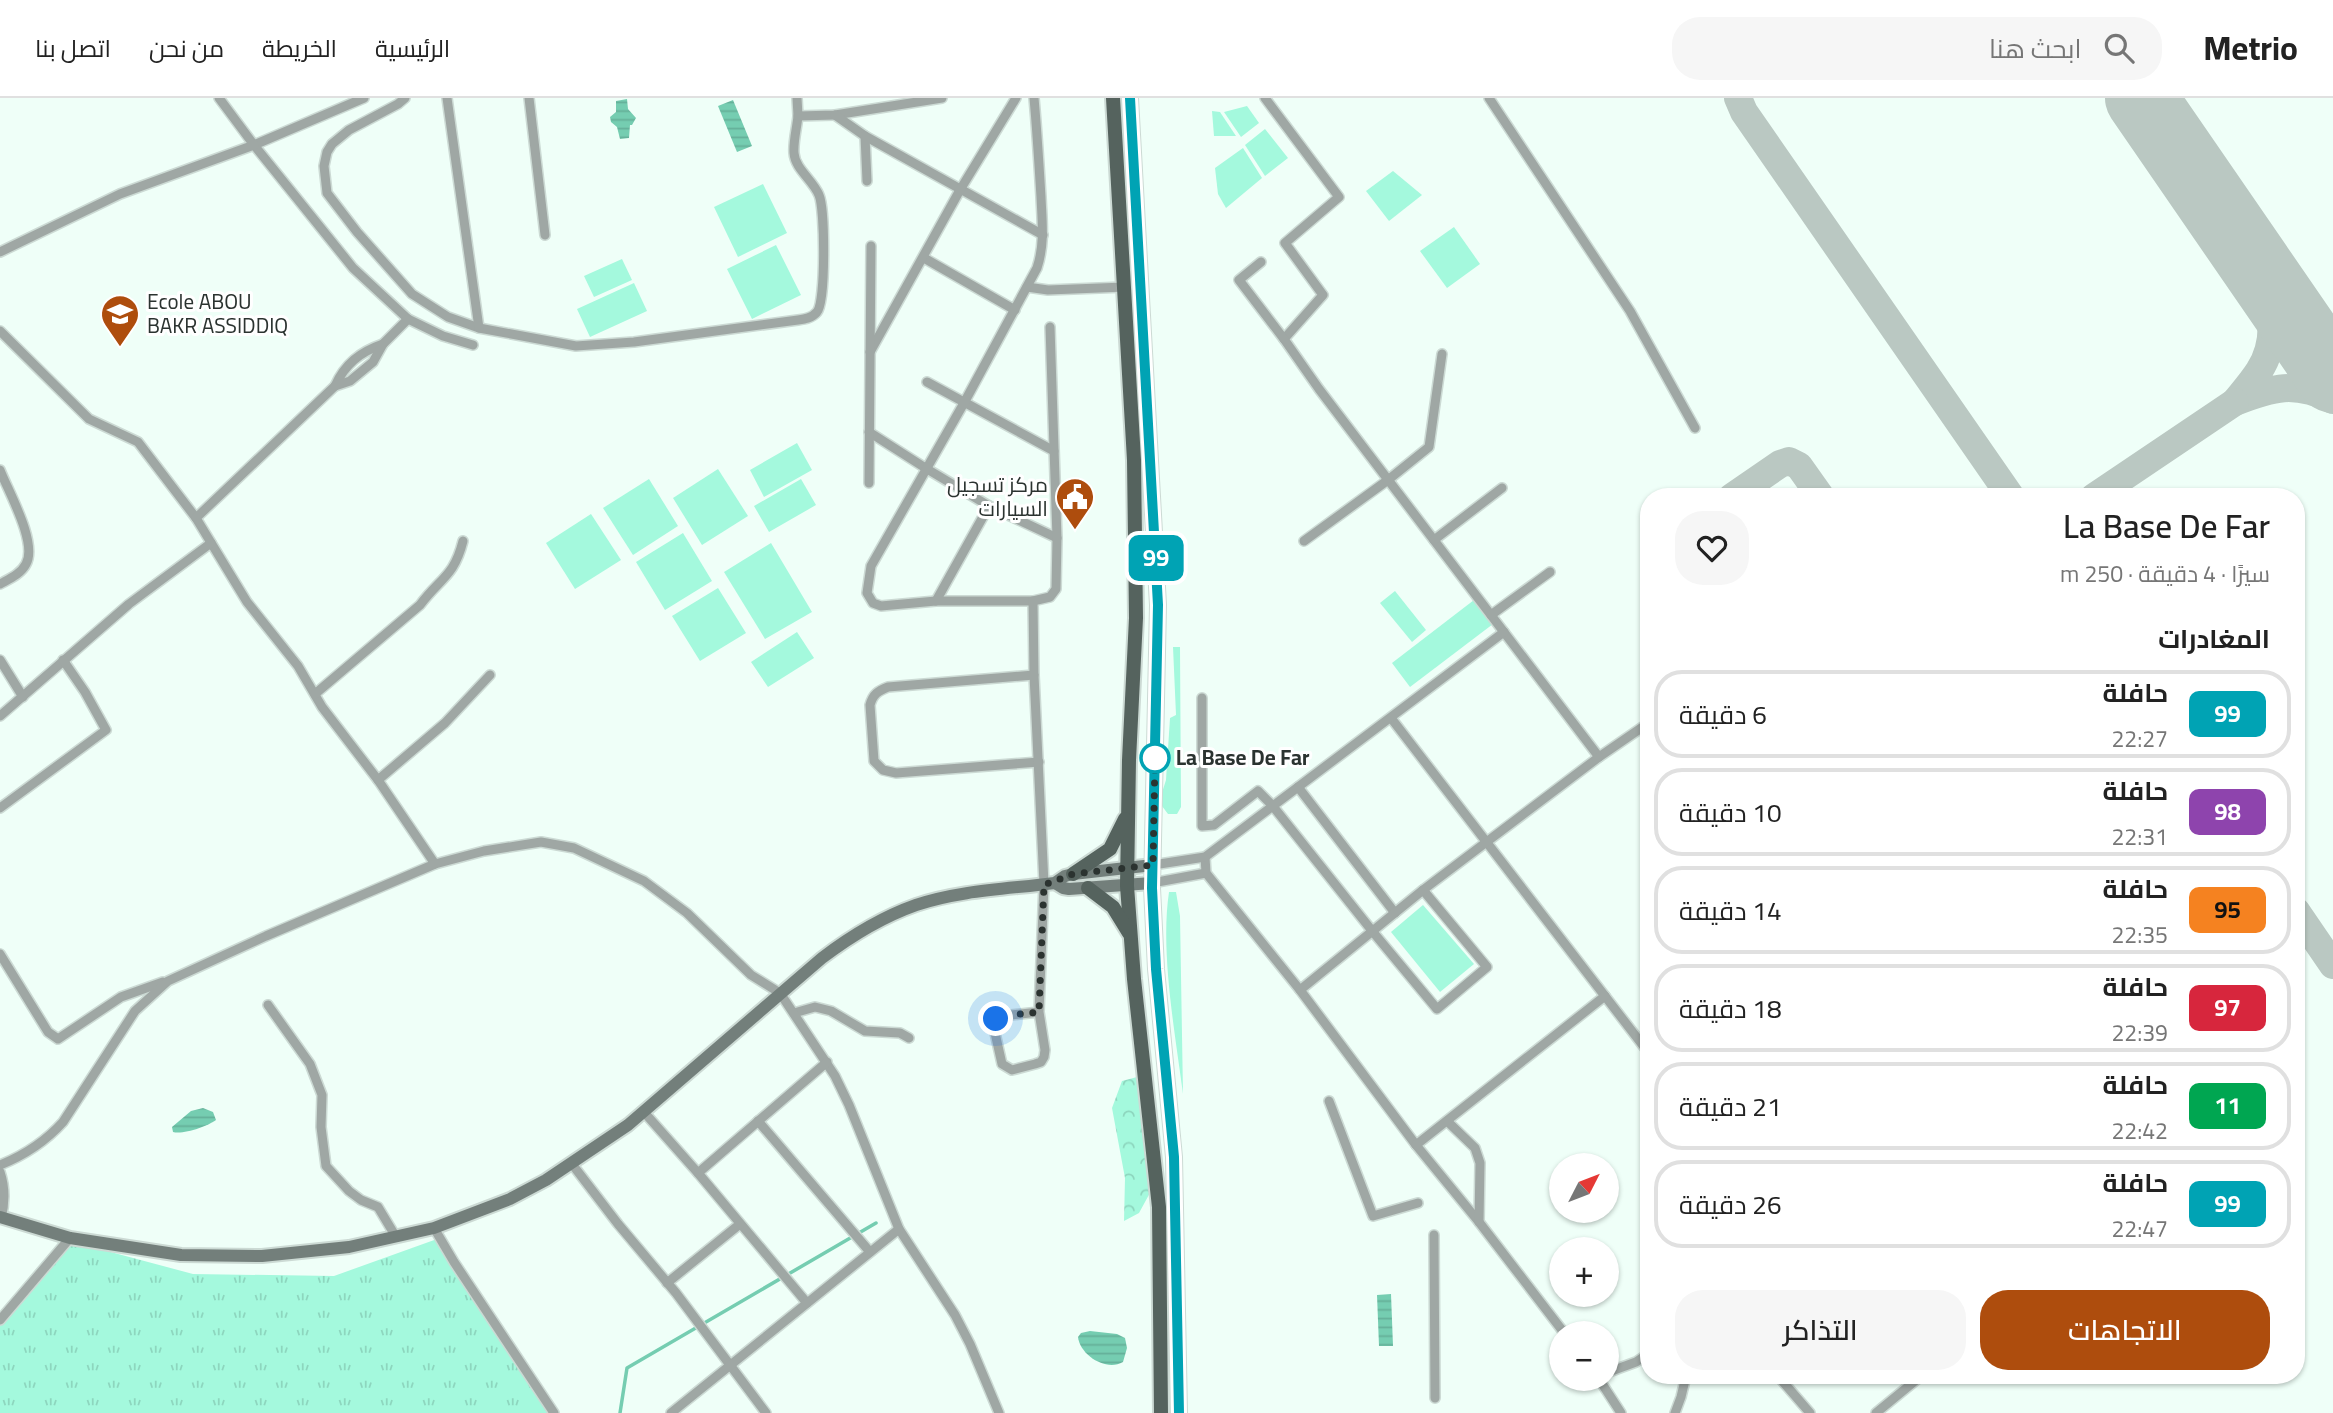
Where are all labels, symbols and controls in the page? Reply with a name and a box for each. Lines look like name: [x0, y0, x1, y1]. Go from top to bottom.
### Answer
search box: [1672, 17, 2162, 80]
text: Metrio: [2204, 17, 2298, 79]
text: ابحث هنا: [1989, 24, 2082, 73]
text: اتصل بنا: [35, 26, 111, 71]
text: من نحن: [149, 26, 224, 71]
text: الخريطة: [262, 26, 337, 71]
text: الرئيسية: [375, 26, 450, 71]
icon: search: [2100, 29, 2138, 67]
place label: Ecole ABOU BAKR ASSIDDIQ: [147, 282, 288, 345]
school or university icon: Ecole ABOU BAKR ASSIDDIQ: [99, 293, 141, 348]
place label: مركز تسجيل السيارات: [947, 465, 1048, 528]
public building icon: مركز تسجيل السيارات: [1054, 476, 1096, 531]
text: La Base De Far: [2063, 495, 2270, 557]
button: heart: [1675, 511, 1749, 585]
line badge: 99: [1124, 535, 1188, 581]
text: 99: [1143, 535, 1169, 580]
text: سيرًا · 4 دقيقة · 250 m: [2060, 552, 2270, 595]
text: المغادرات: [2158, 614, 2270, 663]
text: حافلة: [2103, 668, 2168, 717]
text: 6 دقيقة: [1679, 690, 1767, 739]
text: 99: [2214, 691, 2241, 736]
text: 22:27: [2111, 717, 2168, 760]
place label: La Base De Far: [1176, 738, 1310, 777]
marker: La Base De Far: [1140, 743, 1170, 773]
text: حافلة: [2103, 766, 2168, 815]
text: 10 دقيقة: [1679, 788, 1781, 837]
text: 98: [2214, 789, 2241, 834]
text: 22:31: [2111, 815, 2168, 858]
text: حافلة: [2103, 864, 2168, 913]
text: 14 دقيقة: [1679, 886, 1781, 935]
text: 95: [2214, 887, 2241, 932]
text: 22:35: [2111, 913, 2168, 956]
text: حافلة: [2103, 962, 2168, 1011]
text: 18 دقيقة: [1679, 984, 1781, 1033]
text: 97: [2214, 985, 2241, 1030]
your location: [978, 1001, 1013, 1036]
text: 22:39: [2111, 1011, 2168, 1054]
text: حافلة: [2103, 1060, 2168, 1109]
text: 21 دقيقة: [1679, 1082, 1781, 1131]
text: 11: [2214, 1083, 2241, 1128]
text: 22:42: [2111, 1109, 2168, 1152]
north arrow: [1549, 1153, 1619, 1223]
map controls: [1549, 1153, 1619, 1391]
text: حافلة: [2103, 1158, 2168, 1207]
text: 26 دقيقة: [1679, 1180, 1781, 1229]
text: 99: [2214, 1181, 2241, 1226]
text: 22:47: [2111, 1207, 2168, 1250]
button: +: [1549, 1237, 1619, 1307]
button: التذاكر: [1675, 1290, 1966, 1370]
button: الاتجاهات: [1980, 1290, 2270, 1370]
button: −: [1549, 1321, 1619, 1391]

